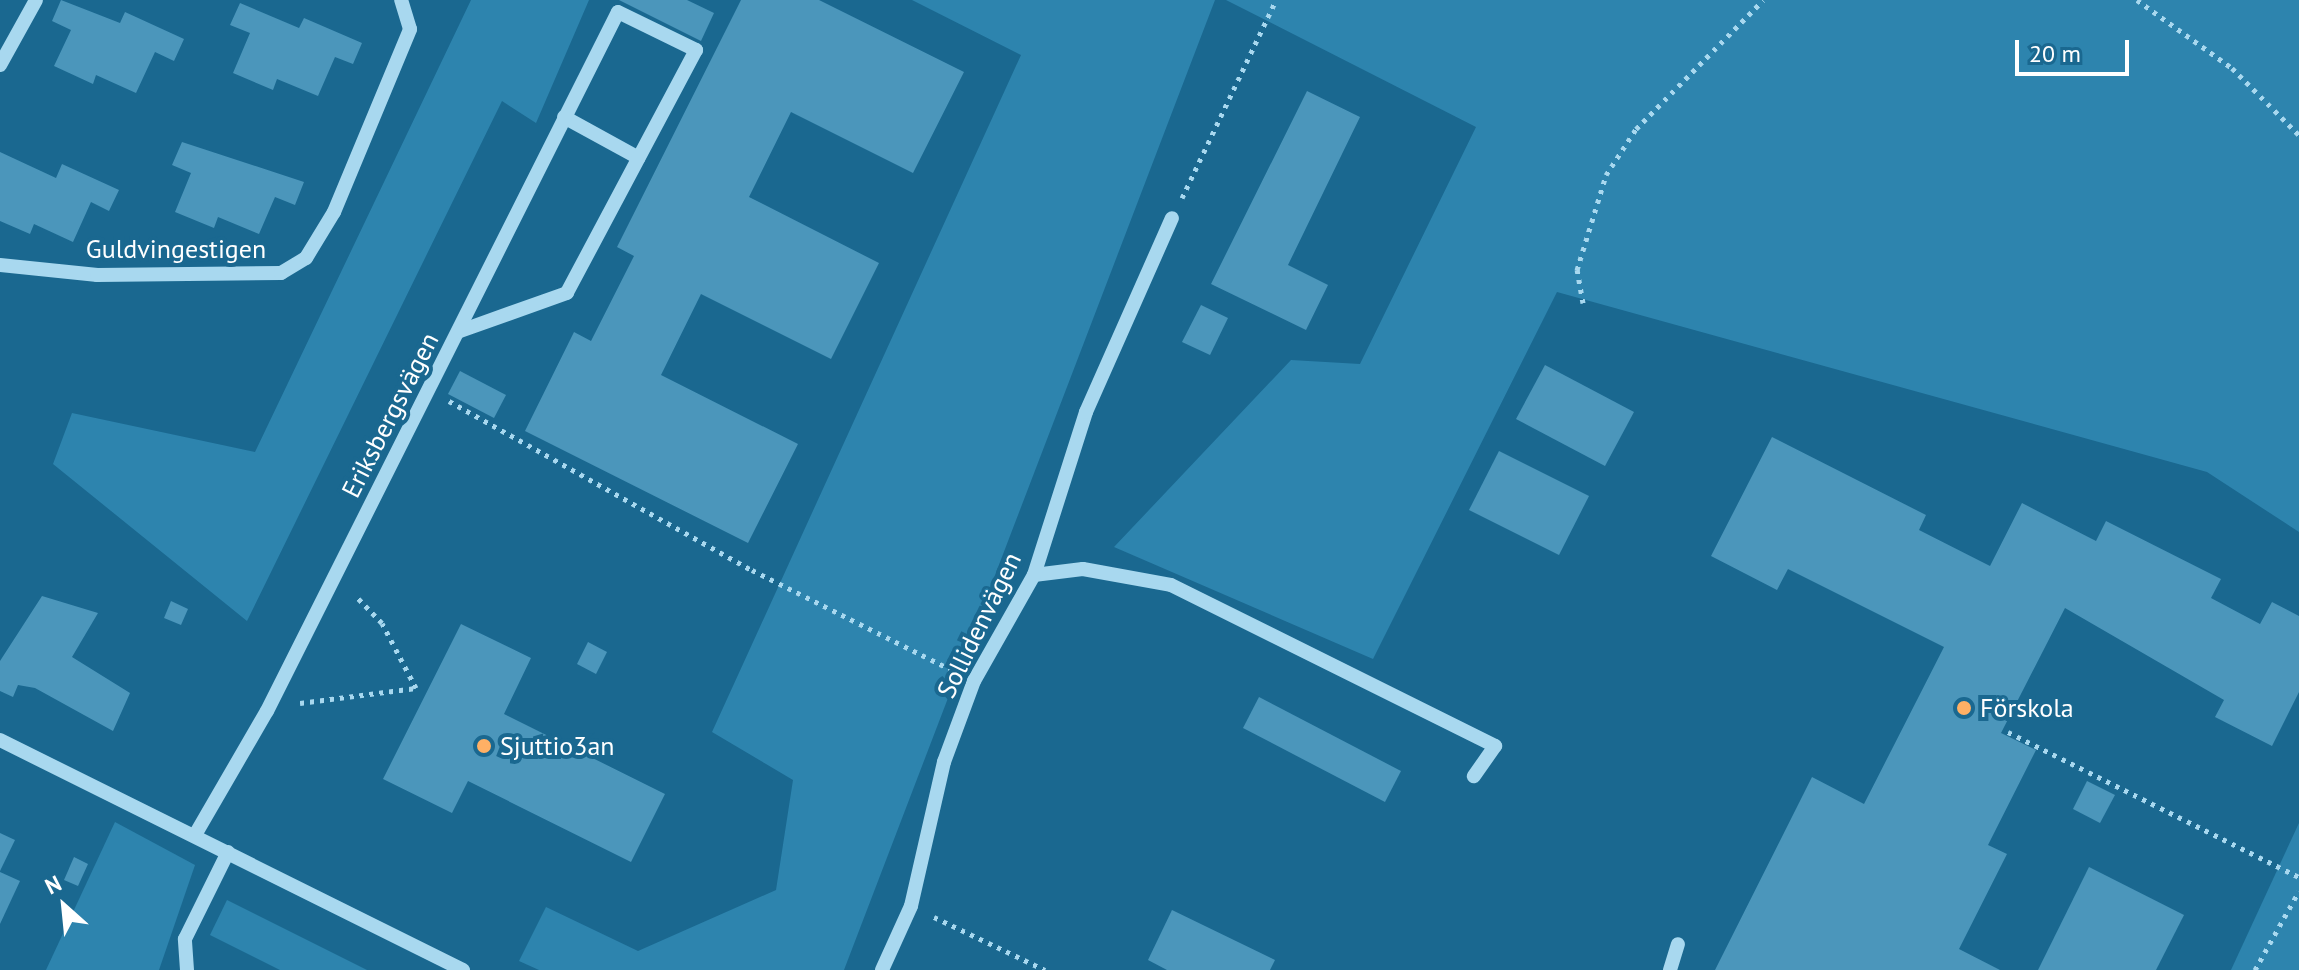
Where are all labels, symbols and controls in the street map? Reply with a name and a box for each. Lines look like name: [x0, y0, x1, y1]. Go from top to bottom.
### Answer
scale bar: [2019, 24, 2133, 74]
text: 20 m: [2029, 38, 2081, 69]
street label: Guldvingestigen: [86, 233, 266, 265]
street label: Eriksbergsvägen: [335, 327, 445, 503]
street label: Sollidenvägen: [930, 547, 1028, 703]
place label: Förskola: [1980, 692, 2074, 724]
marker: Förskola: [1955, 699, 1973, 717]
place label: Sjuttio3an: [500, 730, 615, 762]
marker: Sjuttio3an: [475, 737, 493, 755]
north arrow: [24, 866, 104, 946]
text: N: [40, 869, 66, 900]

